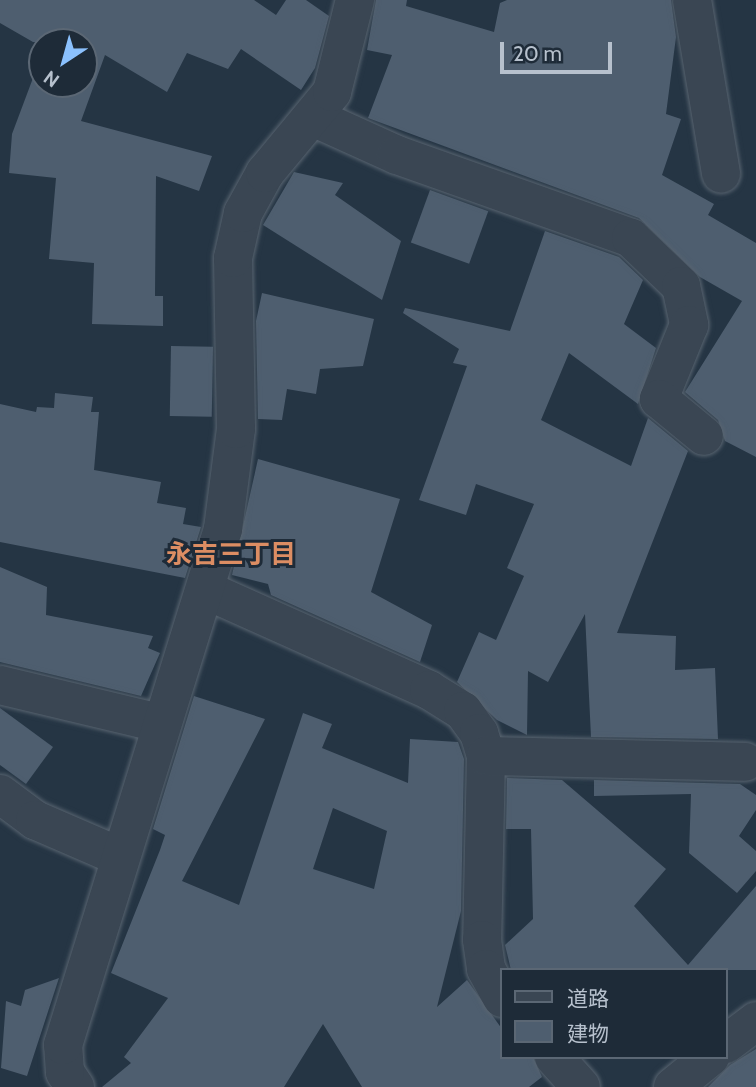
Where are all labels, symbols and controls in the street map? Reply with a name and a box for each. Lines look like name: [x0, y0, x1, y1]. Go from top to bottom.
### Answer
north arrow: [28, 28, 98, 98]
scale bar: [504, 28, 616, 72]
text: 20 m: [513, 41, 562, 66]
text: N: [39, 66, 64, 92]
district label: 永吉三丁目: [166, 539, 296, 571]
legend: [500, 968, 728, 1059]
text: 道路: [567, 986, 609, 1011]
text: 建物: [567, 1021, 609, 1046]

